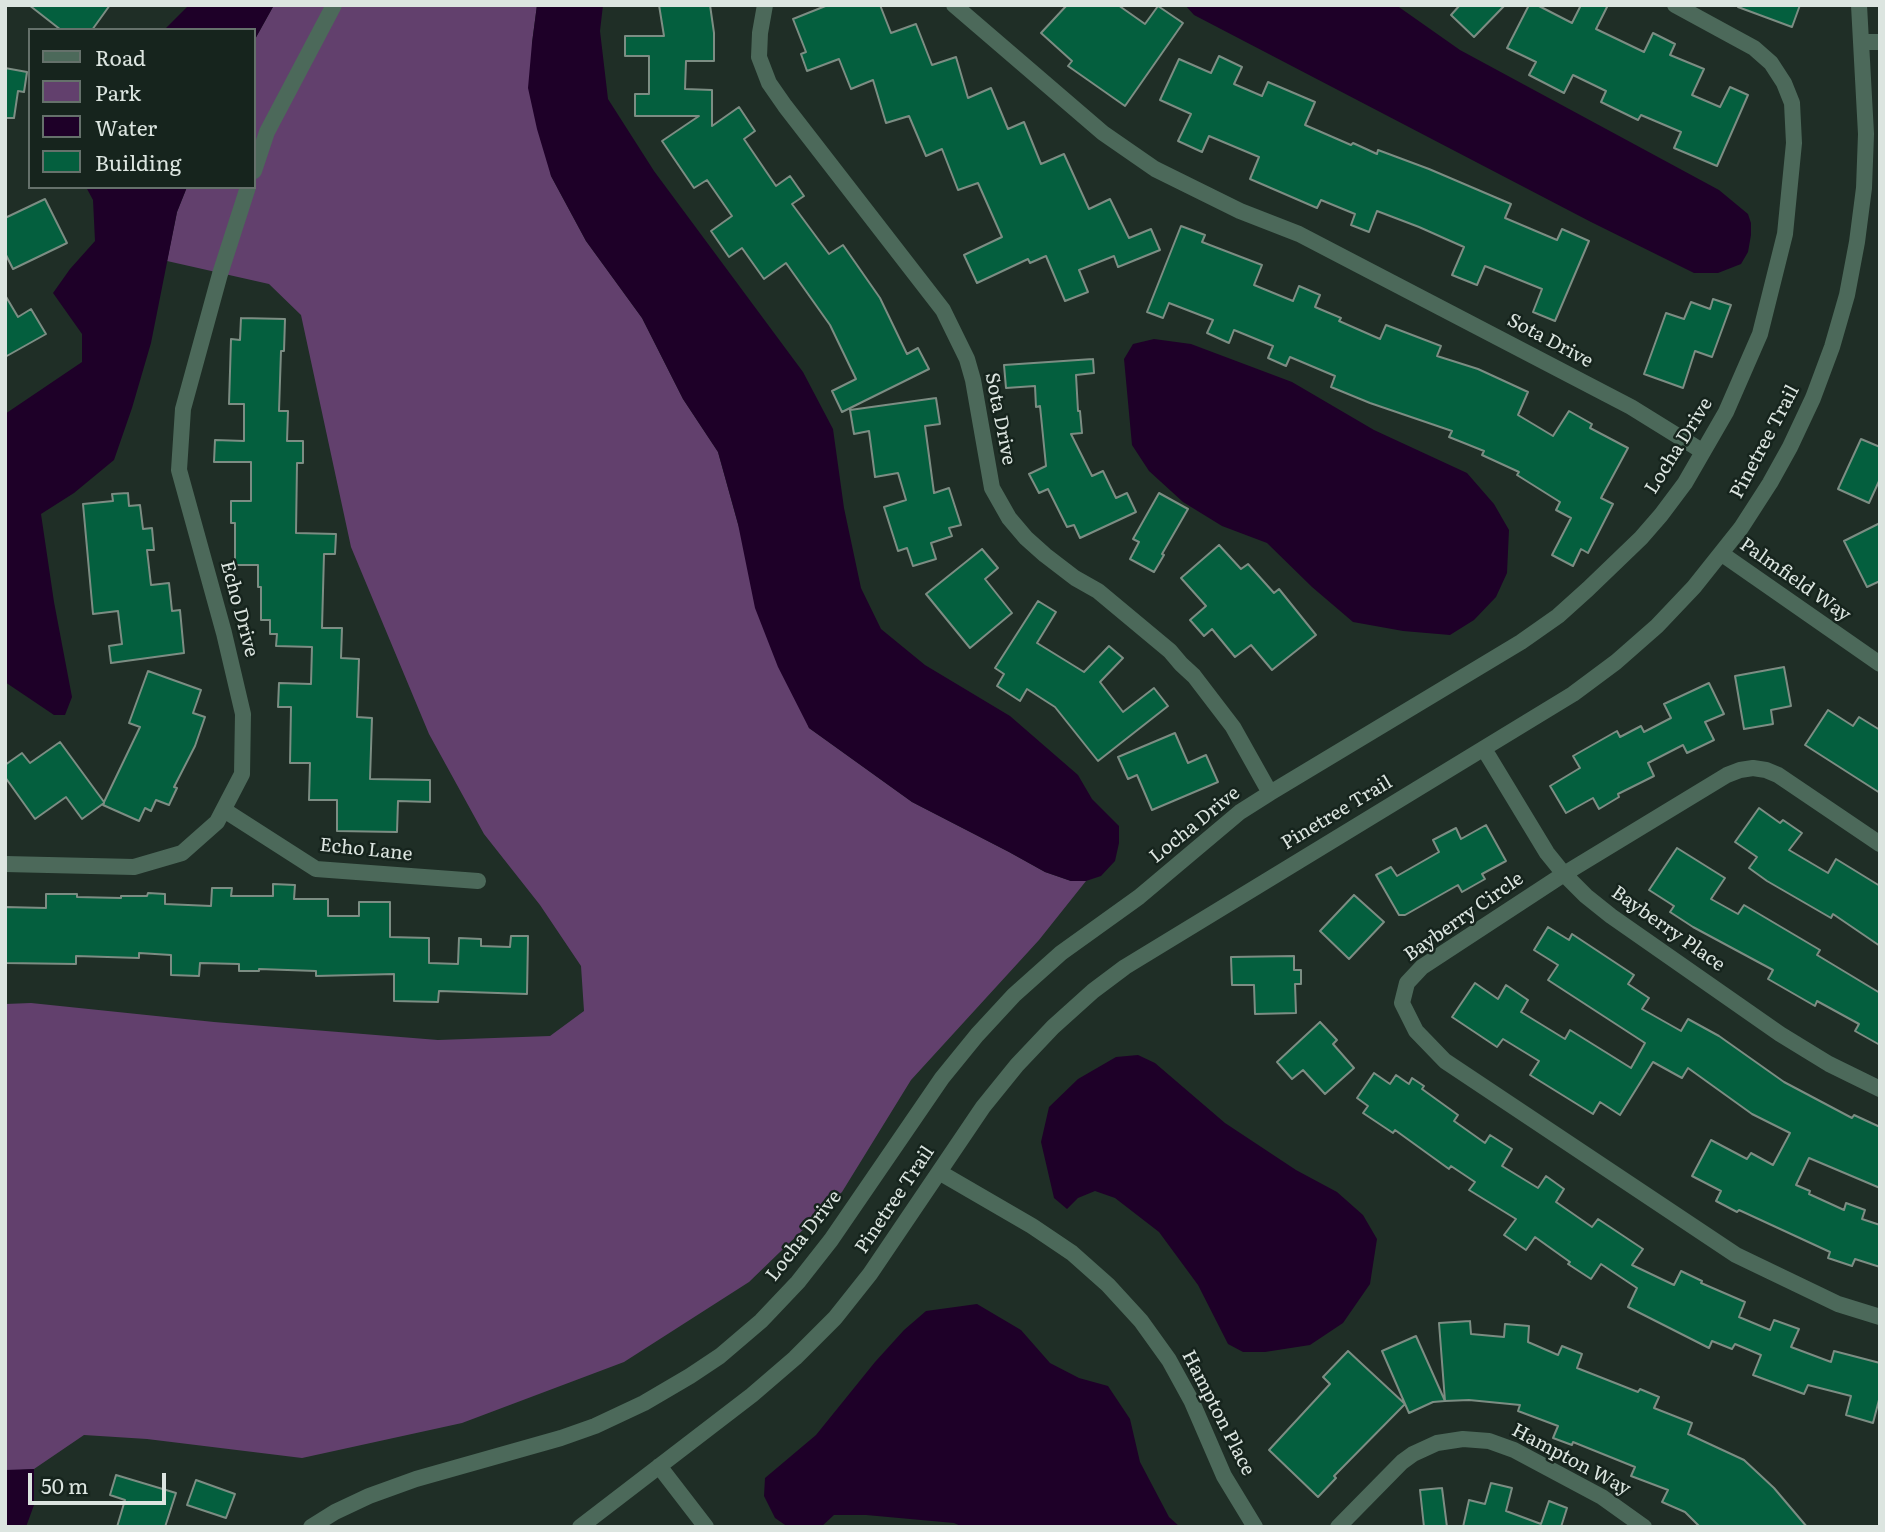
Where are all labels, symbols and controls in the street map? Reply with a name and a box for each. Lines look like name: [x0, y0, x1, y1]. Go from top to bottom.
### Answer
legend: [28, 28, 256, 189]
text: Road: [95, 41, 146, 72]
text: Park: [95, 76, 141, 107]
text: Water: [95, 111, 157, 142]
text: Building: [95, 146, 181, 177]
street label: Sota Drive: [1503, 309, 1597, 373]
street label: Sota Drive: [980, 371, 1020, 467]
street label: Pinetree Trail: [1726, 382, 1804, 502]
street label: Locha Drive: [1640, 394, 1718, 498]
street label: Palmfield Way: [1735, 533, 1855, 627]
street label: Echo Drive: [215, 558, 263, 660]
street label: Pinetree Trail: [1278, 771, 1396, 855]
street label: Locha Drive: [1145, 782, 1245, 868]
street label: Echo Lane: [318, 834, 414, 866]
street label: Bayberry Circle: [1400, 868, 1528, 966]
street label: Bayberry Place: [1607, 881, 1729, 977]
street label: Pinetree Trail: [851, 1142, 939, 1258]
street label: Locha Drive: [761, 1186, 847, 1286]
street label: Hampton Place: [1177, 1346, 1259, 1480]
street label: Hampton Way: [1508, 1419, 1634, 1501]
scale bar: [32, 1458, 170, 1502]
text: 50 m: [41, 1469, 88, 1500]

